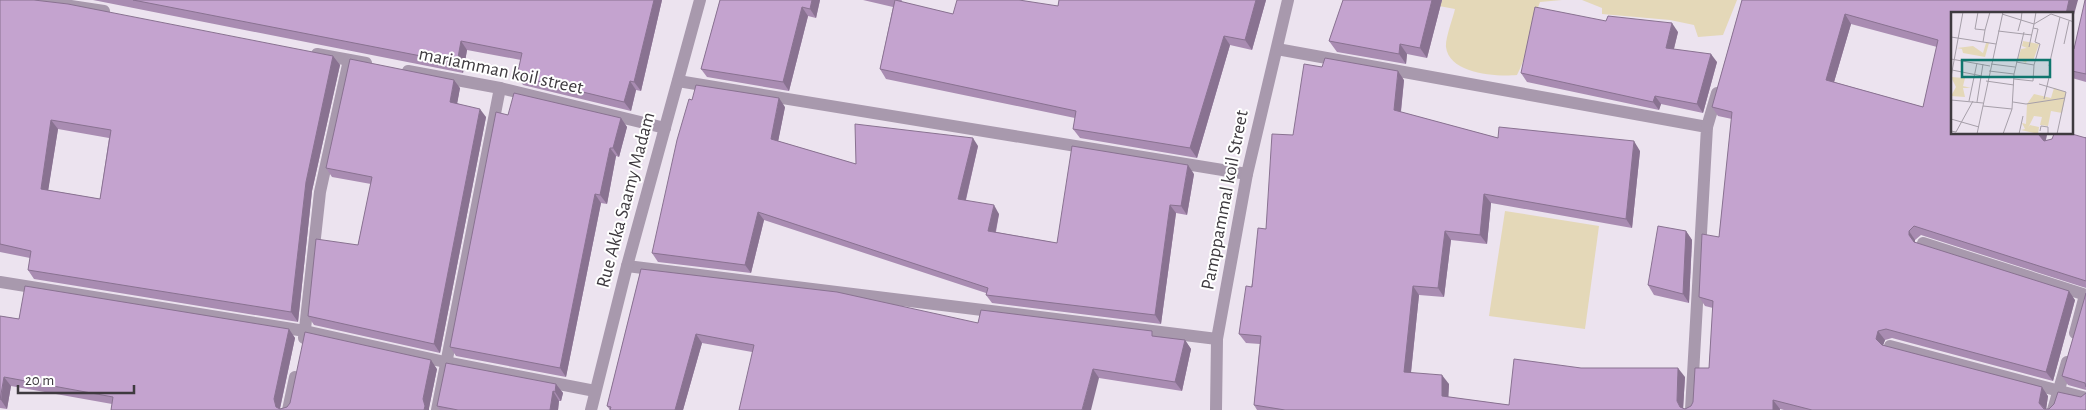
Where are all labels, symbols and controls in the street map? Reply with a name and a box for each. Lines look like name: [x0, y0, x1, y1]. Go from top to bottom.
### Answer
inset map: [1951, 12, 2074, 135]
street label: mariamman koil street: [417, 44, 585, 98]
street label: Pamppammal koil Street: [1198, 108, 1252, 292]
street label: Rue Akka Saamy Madam: [593, 110, 659, 290]
scale bar: [18, 362, 134, 394]
text: 20 m: [25, 373, 54, 388]

